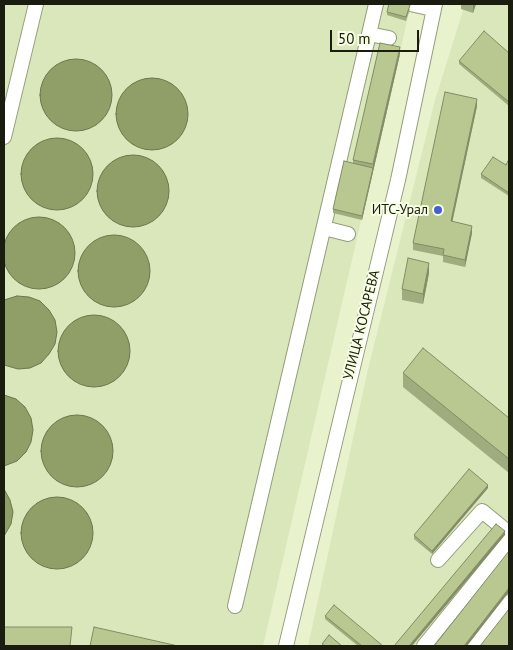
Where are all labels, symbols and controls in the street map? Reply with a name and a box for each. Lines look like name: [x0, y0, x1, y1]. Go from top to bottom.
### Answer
scale bar: [333, 20, 422, 52]
text: 50 m: [338, 29, 371, 48]
place label: ИТС-Урал: [372, 202, 428, 218]
marker: ИТС-Урал: [432, 204, 444, 216]
street label: УЛИЦА КОСАРЕВА: [340, 268, 384, 382]

